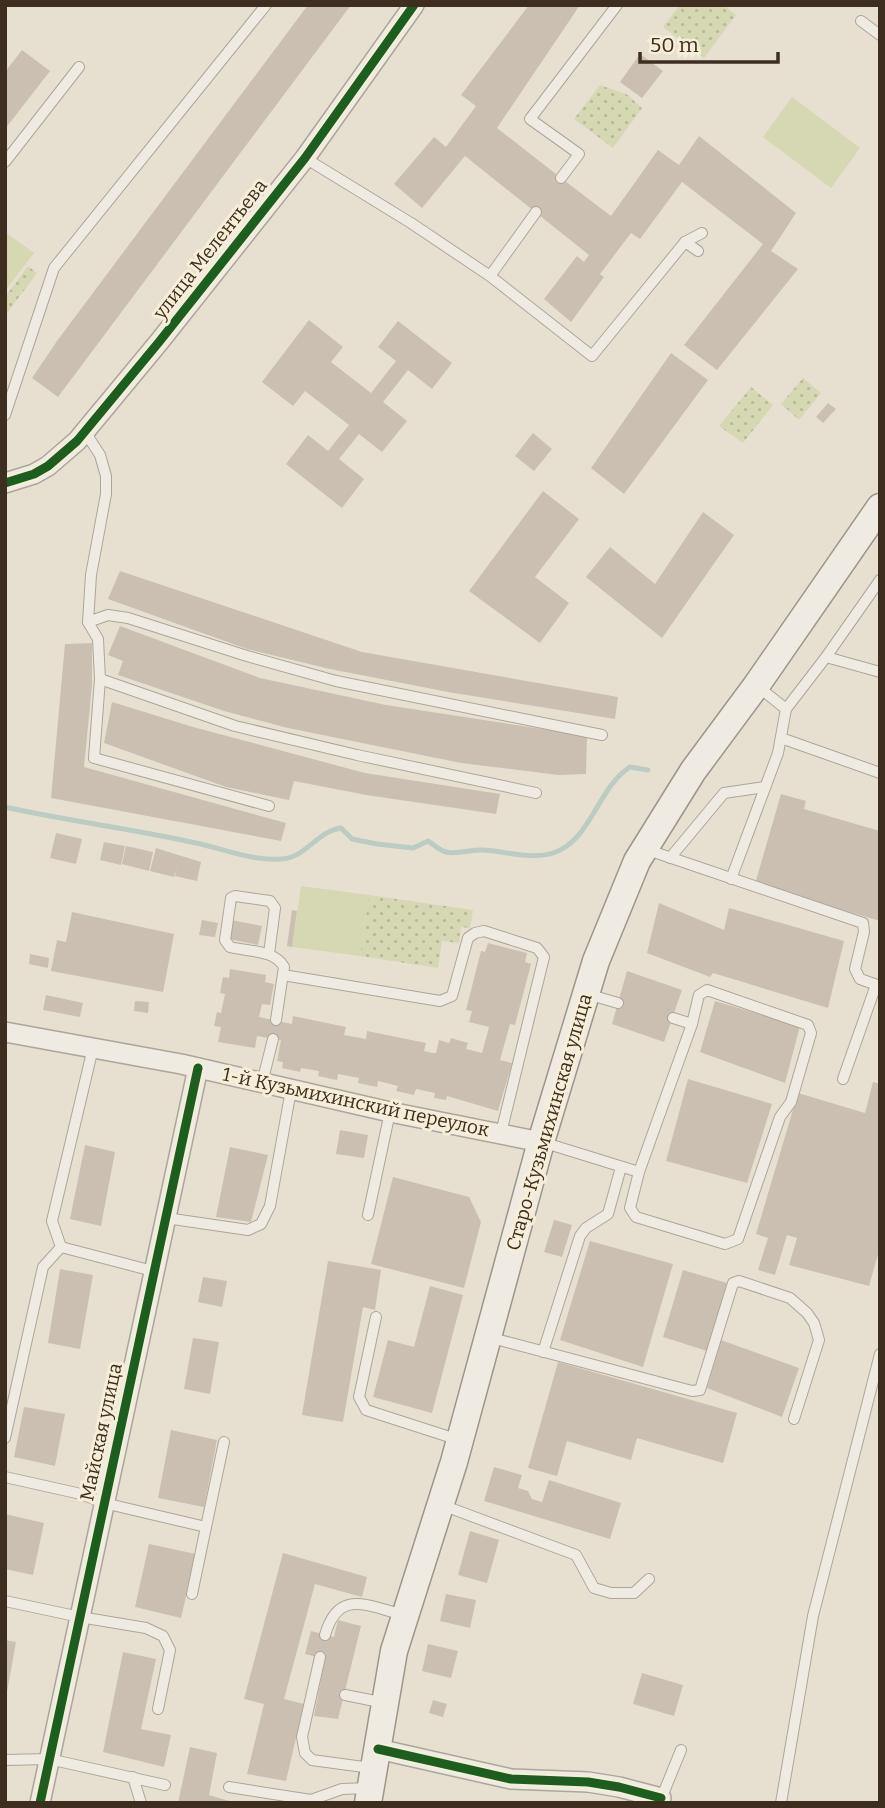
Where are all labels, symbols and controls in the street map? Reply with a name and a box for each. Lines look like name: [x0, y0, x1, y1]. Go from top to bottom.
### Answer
scale bar: [640, 21, 778, 65]
text: 50 m: [650, 32, 699, 58]
street label: улица Мелентьева: [148, 174, 272, 324]
street label: Старо-Кузьмихинская улица: [501, 990, 597, 1253]
street label: 1-й Кузьмихинский переулок: [221, 1062, 492, 1142]
street label: Майская улица: [75, 1360, 127, 1503]

